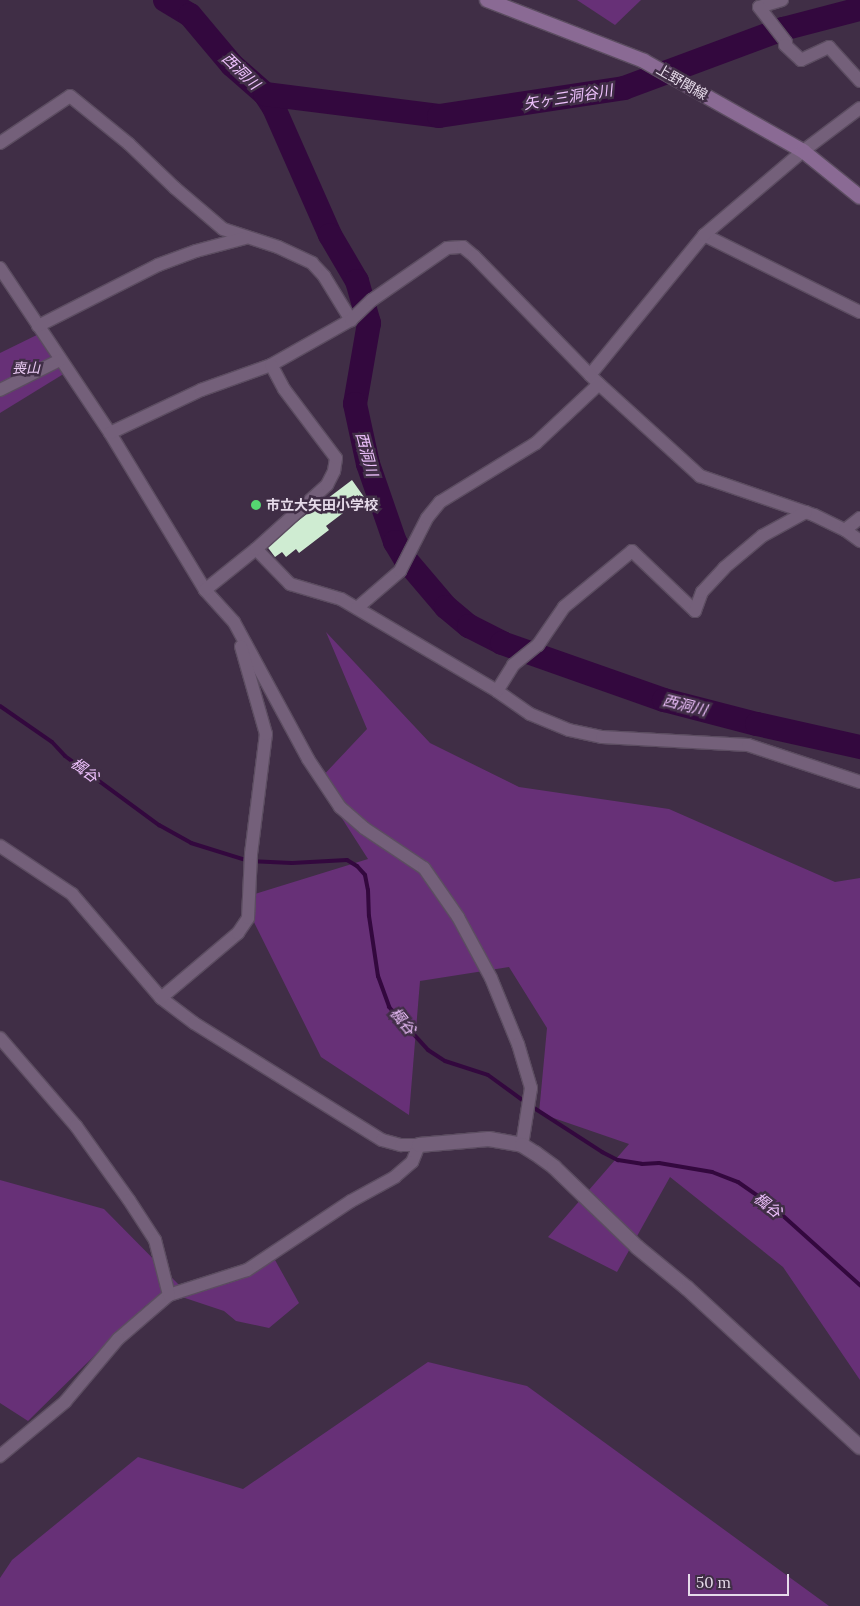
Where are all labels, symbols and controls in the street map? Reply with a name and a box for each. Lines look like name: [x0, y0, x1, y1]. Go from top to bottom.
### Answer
water label: 西洞川: [219, 49, 263, 93]
street label: 上野関線: [654, 61, 710, 103]
water label: 矢ヶ三洞谷川: [522, 81, 614, 113]
park label: 喪山: [12, 360, 40, 376]
water label: 西洞川: [352, 430, 382, 478]
place label: 市立大矢田小学校: [266, 497, 378, 513]
marker: 市立大矢田小学校: [250, 499, 262, 511]
water label: 西洞川: [661, 691, 709, 719]
water label: 楓谷: [68, 754, 102, 786]
water label: 楓谷: [386, 1004, 420, 1038]
water label: 楓谷: [751, 1189, 785, 1221]
scale bar: [690, 1564, 791, 1596]
text: 50 m: [696, 1573, 731, 1592]

